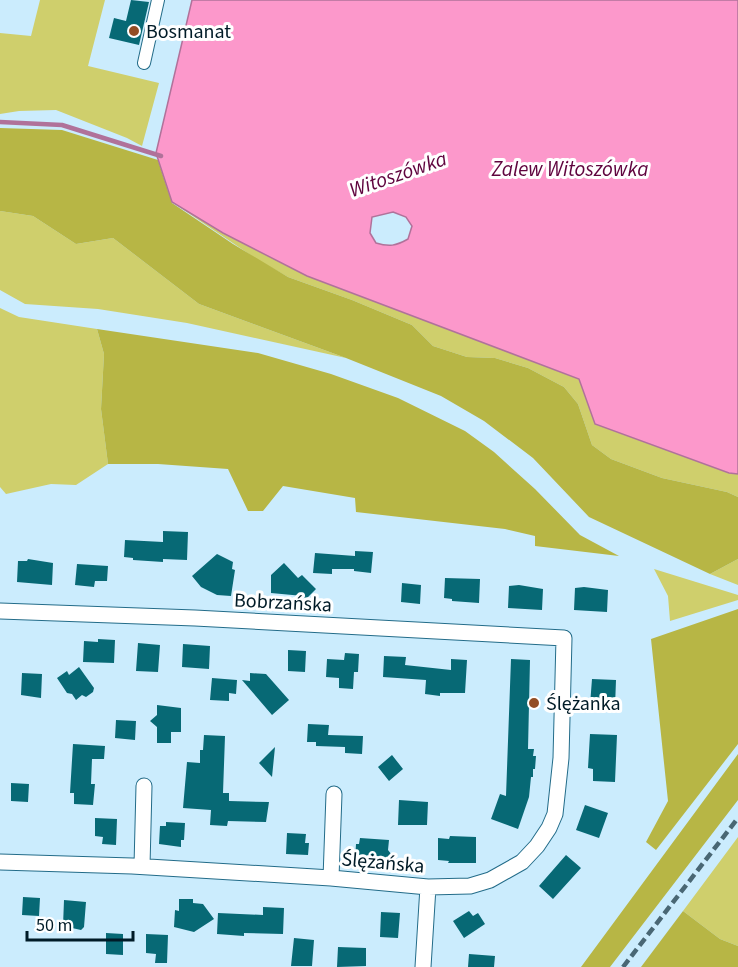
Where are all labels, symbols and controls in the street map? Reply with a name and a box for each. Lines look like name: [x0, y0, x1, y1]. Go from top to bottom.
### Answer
place label: Bosmanat: [146, 18, 231, 46]
marker: Bosmanat: [127, 24, 141, 38]
water label: Witoszówka: [345, 143, 451, 205]
water label: Zalew Witoszówka: [491, 154, 648, 184]
street label: Bobrzańska: [233, 586, 332, 620]
place label: Ślężanka: [546, 690, 621, 718]
marker: Ślężanka: [527, 696, 541, 710]
street label: Ślężańska: [340, 845, 425, 881]
scale bar: [27, 904, 134, 942]
text: 50 m: [36, 913, 72, 938]

